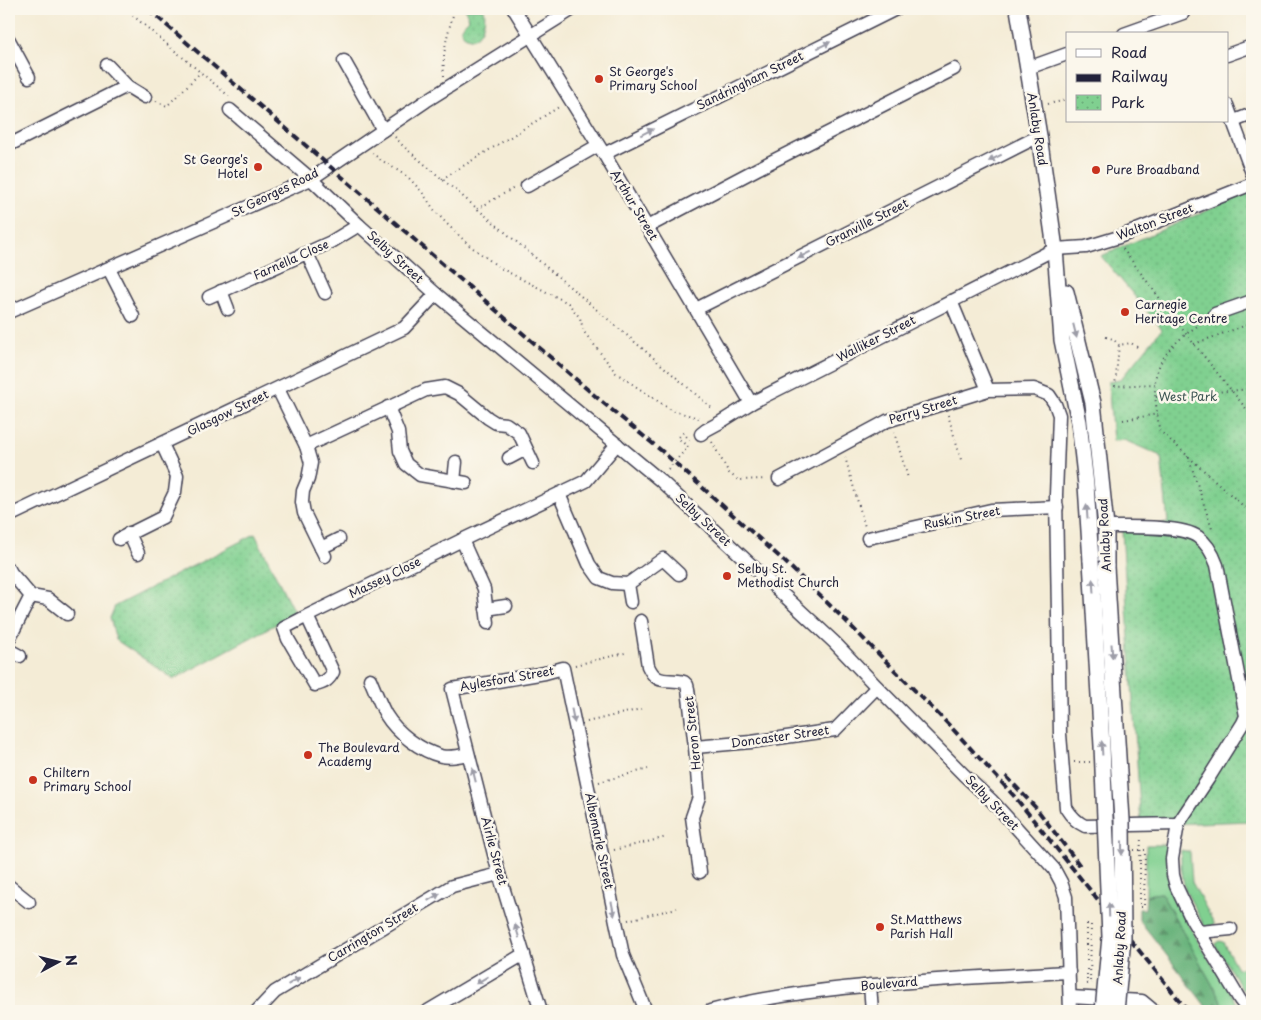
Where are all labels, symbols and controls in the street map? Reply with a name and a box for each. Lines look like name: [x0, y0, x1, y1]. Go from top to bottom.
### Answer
legend: [1066, 32, 1228, 122]
text: Road: [1111, 40, 1147, 63]
one-way arrow: [817, 41, 831, 49]
street label: Sandringham Street: [693, 46, 806, 114]
place label: St George's Primary School: [609, 62, 697, 94]
text: Railway: [1111, 64, 1168, 87]
marker: St George's Primary School: [593, 73, 605, 85]
text: Park: [1111, 90, 1145, 113]
street label: Anlaby Road: [1023, 91, 1053, 167]
one-way arrow: [640, 128, 654, 136]
place label: St George's Hotel: [184, 150, 249, 182]
one-way arrow: [988, 154, 1003, 162]
place label: Pure Broadband: [1106, 160, 1200, 178]
marker: St George's Hotel: [252, 161, 264, 173]
street label: St Georges Road: [228, 163, 321, 221]
marker: Pure Broadband: [1090, 164, 1102, 176]
street label: Arthur Street: [607, 166, 663, 243]
street label: Granville Street: [822, 193, 911, 251]
street label: Walton Street: [1114, 198, 1196, 244]
street label: Selby Street: [363, 226, 428, 287]
street label: Farnella Close: [250, 234, 331, 284]
one-way arrow: [796, 251, 811, 259]
place label: Carnegie Heritage Centre: [1135, 295, 1228, 327]
marker: Carnegie Heritage Centre: [1119, 306, 1131, 318]
street label: Walliker Street: [833, 310, 918, 366]
one-way arrow: [1072, 323, 1080, 338]
street label: Glasgow Street: [184, 385, 271, 440]
park label: West Park: [1159, 387, 1217, 405]
street label: Perry Street: [886, 390, 959, 428]
street label: Selby Street: [672, 489, 736, 550]
street label: Anlaby Road: [1093, 498, 1115, 572]
street label: Ruskin Street: [922, 501, 1002, 533]
one-way arrow: [1083, 504, 1091, 520]
street label: Massey Close: [346, 552, 423, 602]
place label: Selby St. Methodist Church: [737, 559, 839, 591]
marker: Selby St. Methodist Church: [721, 570, 733, 582]
one-way arrow: [1088, 577, 1096, 593]
one-way arrow: [1108, 643, 1116, 659]
street label: Aylesford Street: [458, 661, 555, 695]
street label: Heron Street: [679, 695, 705, 771]
one-way arrow: [569, 709, 577, 724]
street label: Doncaster Street: [730, 720, 830, 752]
place label: The Boulevard Academy: [318, 738, 400, 770]
one-way arrow: [1098, 740, 1106, 756]
marker: The Boulevard Academy: [302, 749, 314, 761]
place label: Chiltern Primary School: [43, 763, 131, 795]
one-way arrow: [469, 767, 477, 782]
street label: Selby Street: [962, 771, 1024, 834]
marker: Chiltern Primary School: [27, 774, 39, 786]
street label: Albemarle Street: [581, 791, 619, 891]
street label: Airlie Street: [477, 814, 513, 887]
one-way arrow: [1118, 840, 1126, 856]
one-way arrow: [427, 892, 440, 901]
street label: Carrington Street: [324, 898, 421, 966]
one-way arrow: [610, 902, 618, 918]
one-way arrow: [1105, 902, 1113, 918]
place label: St.Matthews Parish Hall: [890, 910, 963, 942]
street label: Anlaby Road: [1108, 911, 1130, 985]
marker: St.Matthews Parish Hall: [874, 921, 886, 933]
one-way arrow: [512, 924, 520, 939]
north arrow: [32, 938, 82, 988]
text: N: [60, 954, 82, 967]
street label: Boulevard: [860, 971, 919, 994]
one-way arrow: [475, 975, 488, 984]
one-way arrow: [288, 976, 301, 985]

